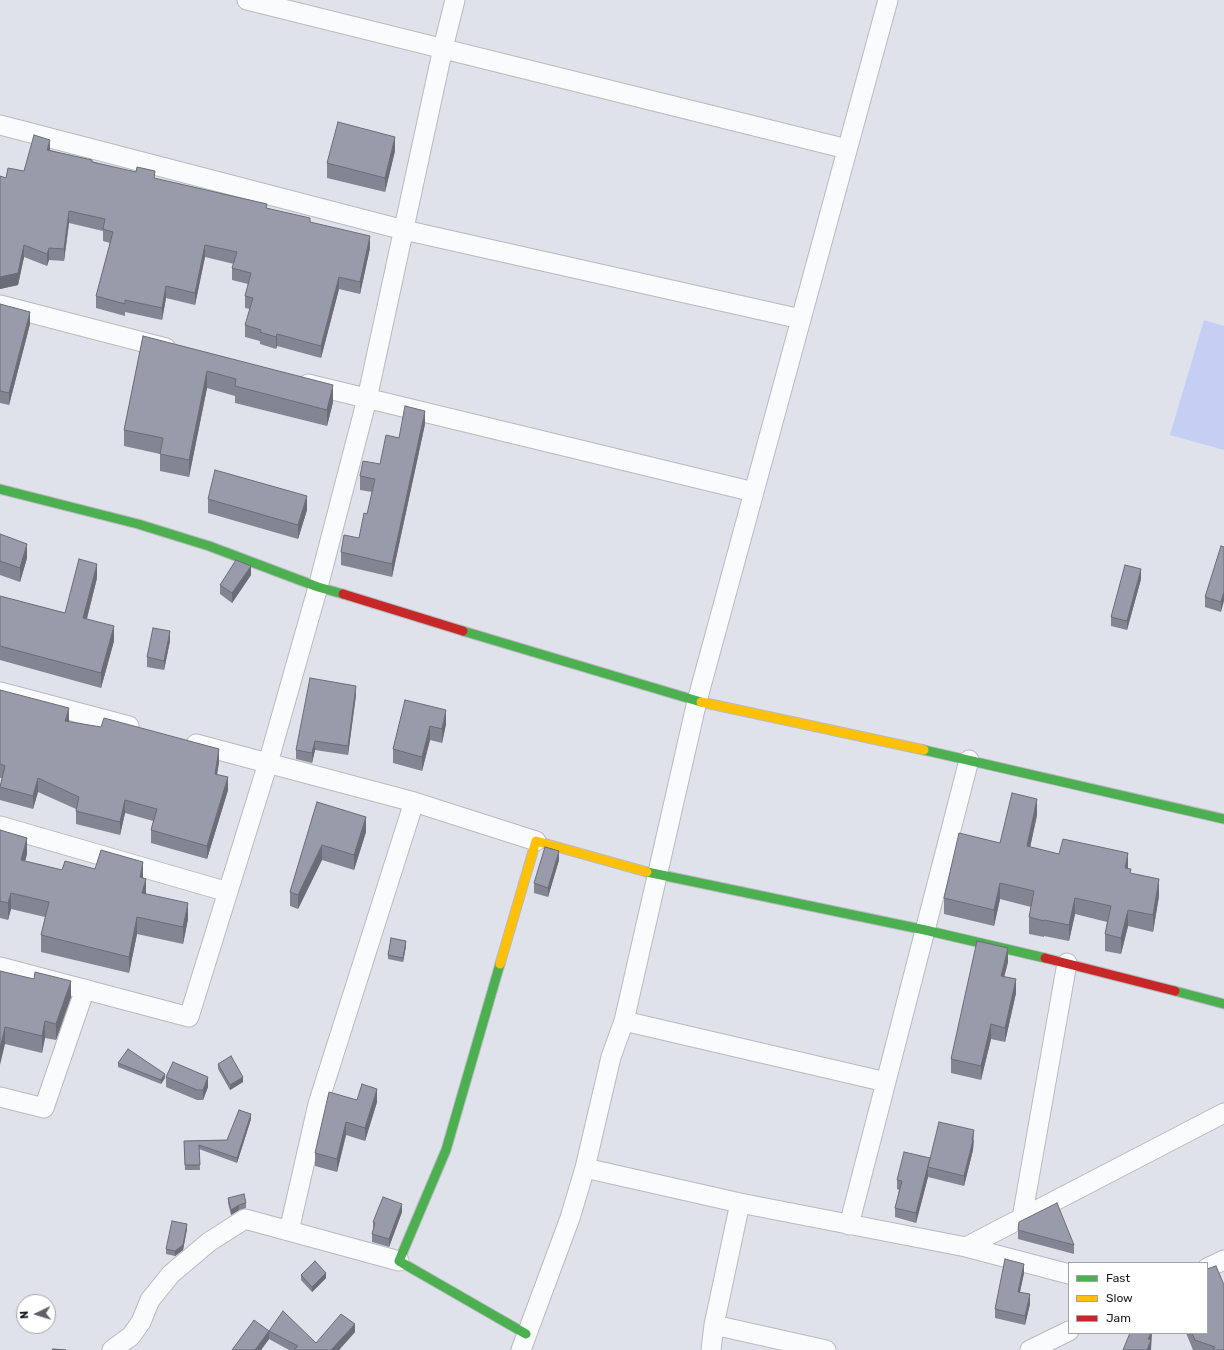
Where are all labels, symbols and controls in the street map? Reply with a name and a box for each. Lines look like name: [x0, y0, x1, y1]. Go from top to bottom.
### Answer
legend: [1068, 1262, 1208, 1334]
text: Fast: [1106, 1271, 1130, 1285]
text: Slow: [1106, 1291, 1133, 1305]
north arrow: [16, 1294, 56, 1334]
text: N: [18, 1310, 31, 1319]
text: Jam: [1106, 1311, 1131, 1325]

